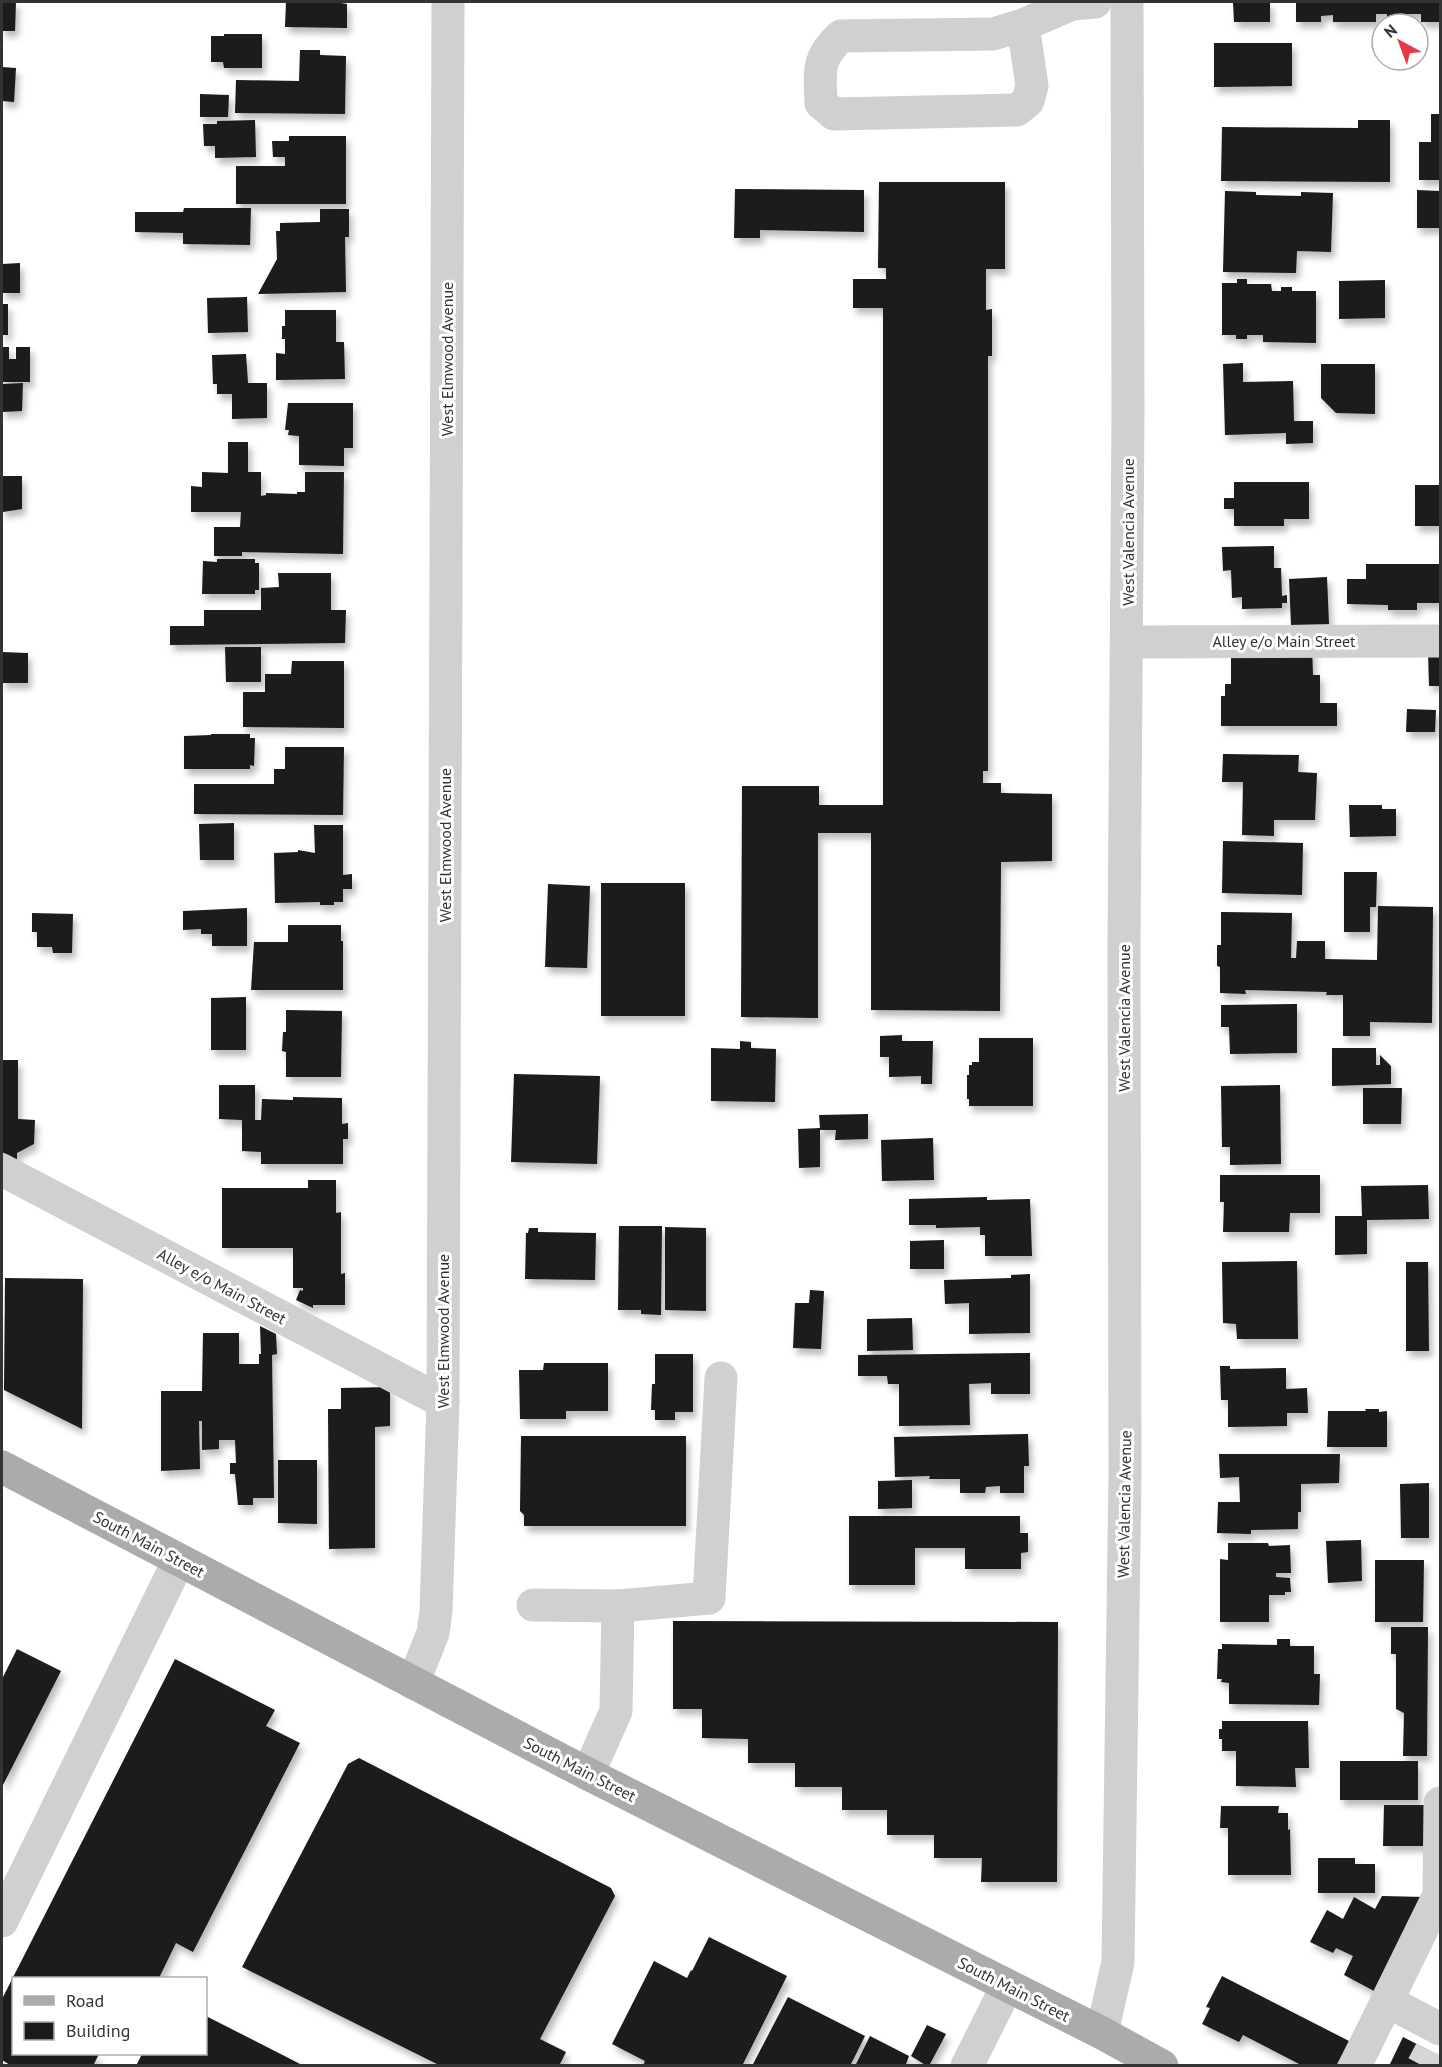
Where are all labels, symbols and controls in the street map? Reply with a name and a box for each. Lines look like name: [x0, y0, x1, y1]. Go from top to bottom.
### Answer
north arrow: [1370, 12, 1430, 72]
text: N: [1380, 20, 1401, 42]
street label: West Elmwood Avenue: [437, 282, 457, 436]
street label: West Valencia Avenue: [1118, 458, 1138, 606]
street label: Alley e/o Main Street: [1212, 631, 1356, 651]
street label: West Elmwood Avenue: [435, 768, 455, 922]
street label: West Valencia Avenue: [1114, 944, 1134, 1092]
street label: Alley e/o Main Street: [154, 1244, 290, 1329]
street label: West Elmwood Avenue: [433, 1254, 453, 1408]
street label: West Valencia Avenue: [1113, 1430, 1135, 1578]
street label: South Main Street: [90, 1506, 208, 1582]
street label: South Main Street: [521, 1732, 640, 1806]
street label: South Main Street: [955, 1952, 1074, 2026]
legend: [12, 1977, 207, 2055]
text: Road: [66, 1989, 104, 2012]
text: Building: [66, 2019, 130, 2042]

